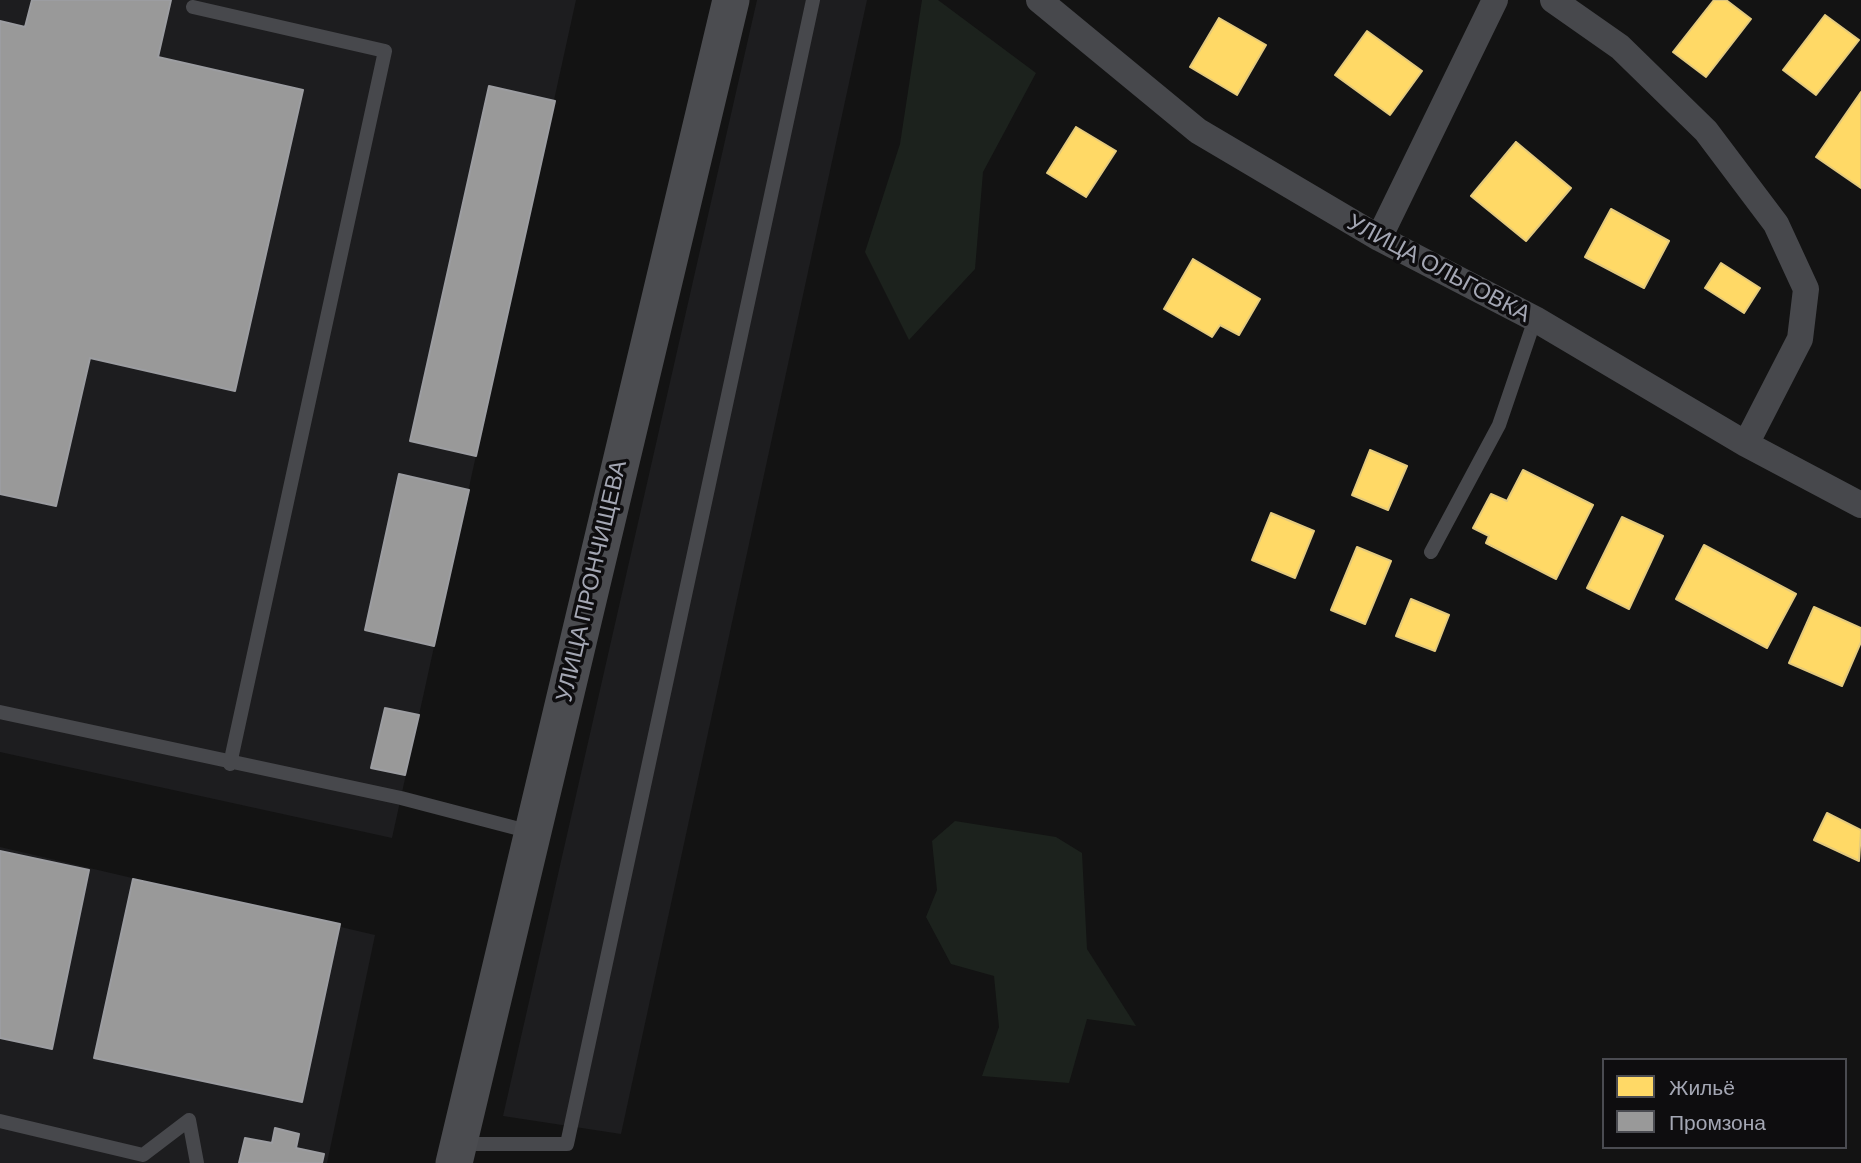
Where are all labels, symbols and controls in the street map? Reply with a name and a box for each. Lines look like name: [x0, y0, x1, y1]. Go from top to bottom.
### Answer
street label: УЛИЦА ОЛЬГОВКА: [1343, 208, 1535, 328]
street label: УЛИЦА ПРОНЧИЩЕВА: [550, 458, 632, 704]
legend: [1602, 1058, 1847, 1149]
text: Жильё: [1669, 1074, 1735, 1099]
text: Промзона: [1669, 1109, 1766, 1134]

